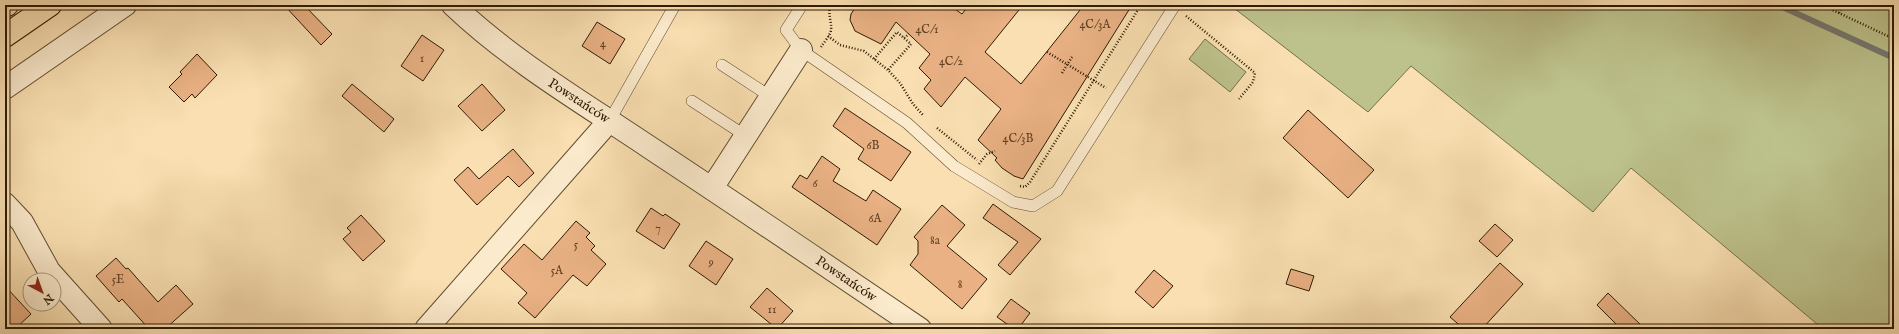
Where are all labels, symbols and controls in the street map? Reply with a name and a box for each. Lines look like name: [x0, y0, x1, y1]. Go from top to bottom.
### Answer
house number: 4C/3A: [1079, 17, 1111, 32]
house number: 4C/1: [915, 22, 939, 37]
house number: 4: [600, 36, 606, 51]
house number: 1: [420, 51, 424, 66]
house number: 4C/2: [939, 54, 963, 69]
street label: Powstańców: [545, 74, 614, 128]
house number: 4C/3B: [1003, 131, 1034, 146]
house number: 6B: [866, 138, 880, 153]
house number: 6: [812, 176, 818, 191]
house number: 6A: [868, 211, 882, 226]
house number: 7: [655, 221, 661, 236]
house number: 8a: [930, 233, 941, 248]
house number: 5: [574, 237, 579, 252]
street label: Powstańców: [812, 252, 881, 307]
house number: 9: [707, 255, 714, 270]
house number: 5A: [551, 263, 564, 278]
north arrow: [22, 272, 62, 312]
house number: 5E: [112, 272, 124, 287]
house number: 8: [958, 277, 963, 292]
text: N: [39, 290, 57, 308]
house number: 11: [768, 302, 776, 317]

